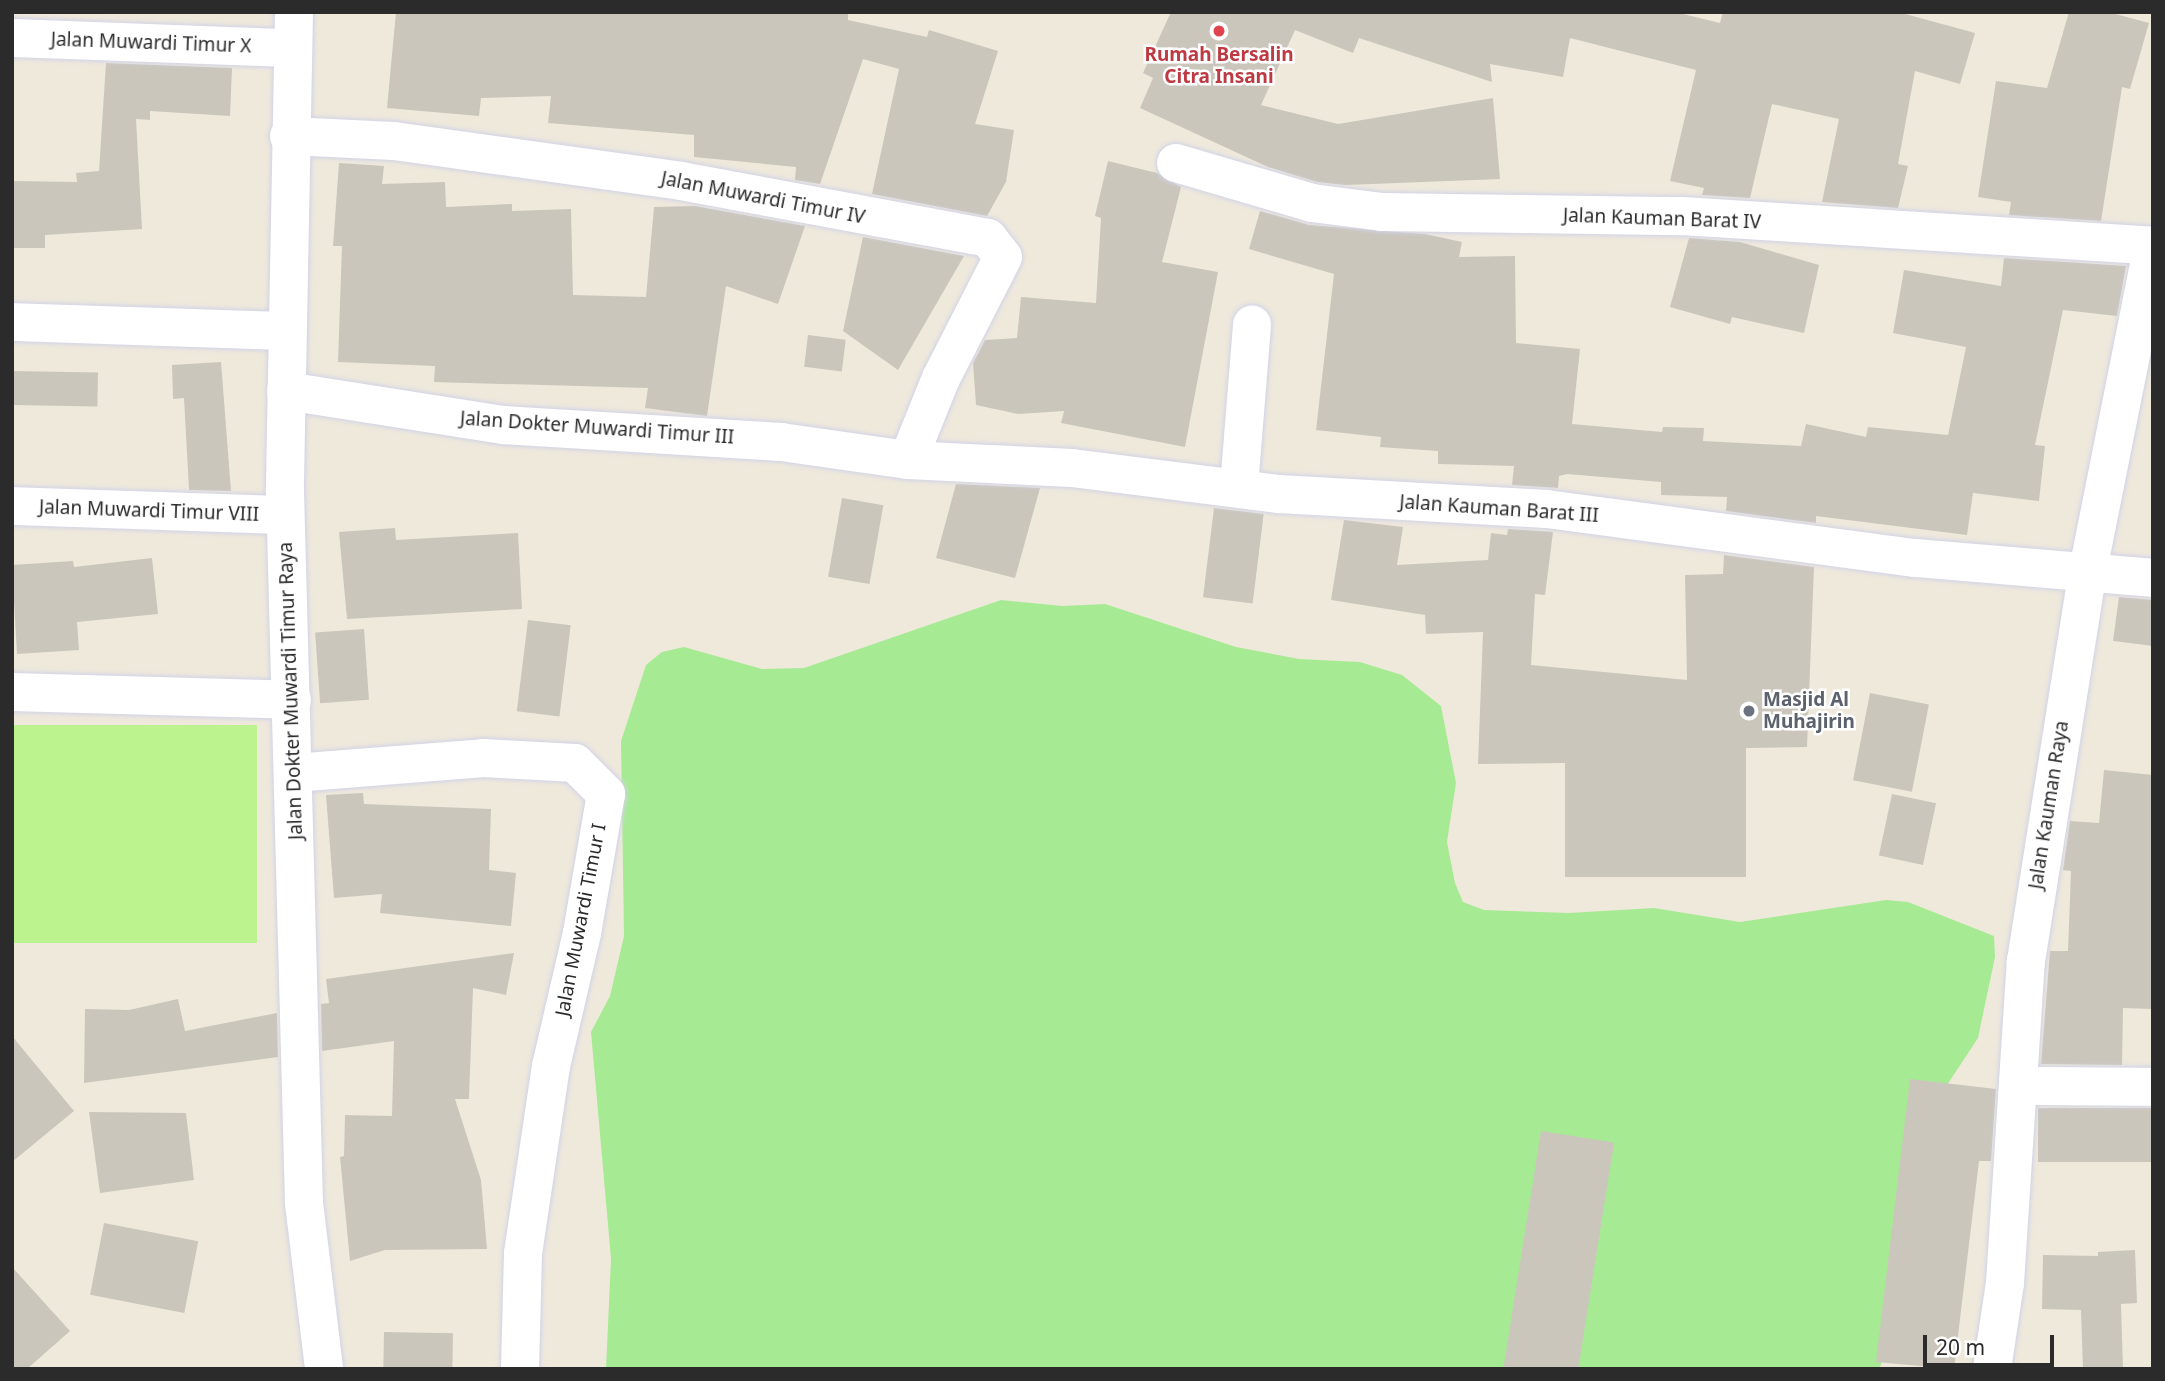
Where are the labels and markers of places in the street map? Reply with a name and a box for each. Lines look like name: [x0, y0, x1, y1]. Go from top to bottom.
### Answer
marker: Rumah Bersalin Citra Insani: [1209, 21, 1229, 41]
place label: Rumah Bersalin Citra Insani: [1144, 44, 1294, 88]
place label: Masjid Al Muhajirin: [1763, 689, 1855, 733]
marker: Masjid Al Muhajirin: [1741, 703, 1757, 719]

